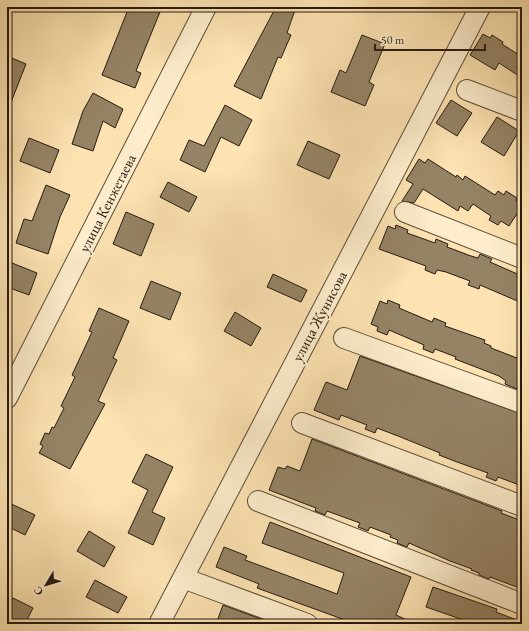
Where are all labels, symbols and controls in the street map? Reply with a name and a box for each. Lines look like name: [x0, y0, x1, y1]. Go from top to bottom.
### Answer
scale bar: [375, 26, 485, 52]
text: 50 m: [381, 32, 405, 48]
street label: улица Кенжетаева: [74, 151, 140, 255]
street label: улица Жунисова: [287, 267, 351, 365]
north arrow: [26, 565, 66, 605]
text: С: [30, 584, 46, 599]

